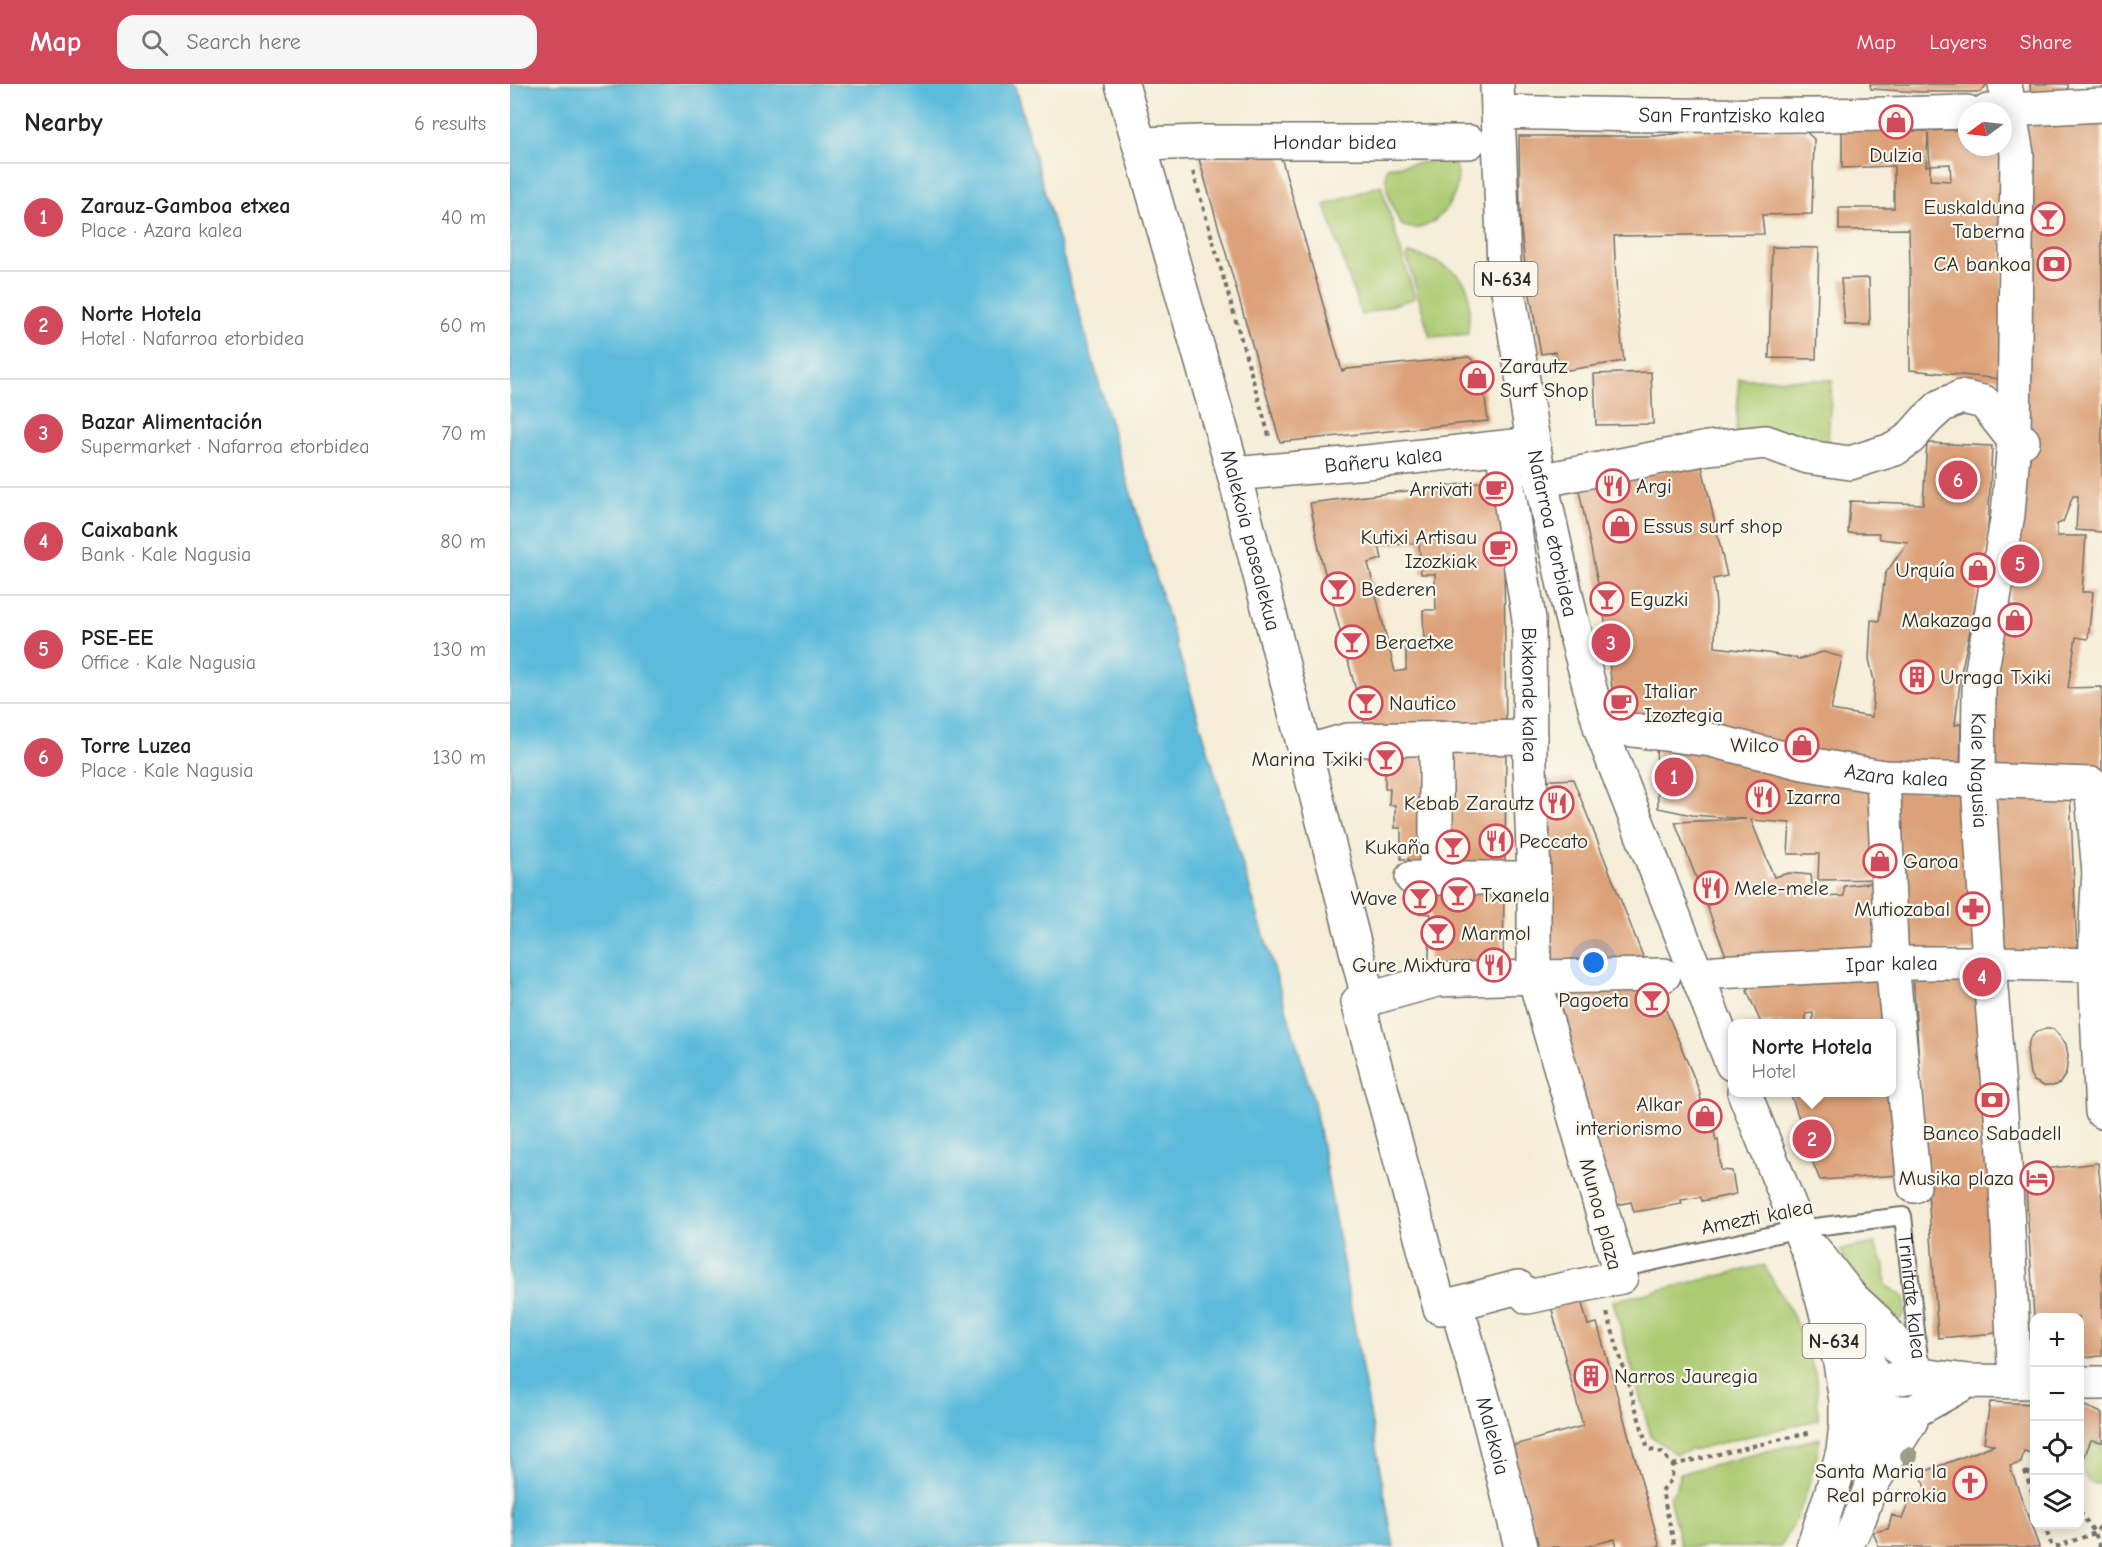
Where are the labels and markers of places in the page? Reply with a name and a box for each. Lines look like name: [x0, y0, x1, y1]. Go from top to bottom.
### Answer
shop icon: Dulzia: [1878, 104, 1914, 140]
place label: Dulzia: [1869, 143, 1923, 167]
place label: Euskalduna Taberna: [1923, 195, 2025, 243]
bar icon: Euskalduna Taberna: [2030, 201, 2066, 237]
bank icon: CA bankoa: [2036, 246, 2072, 282]
place label: CA bankoa: [1934, 252, 2031, 276]
place label: Zarautz Surf Shop: [1500, 354, 1589, 402]
shop icon: Zarautz Surf Shop: [1459, 360, 1495, 396]
pin: 6: [1938, 458, 1978, 502]
restaurant icon: Argi: [1595, 468, 1631, 504]
cafe icon: Arrivati: [1478, 471, 1514, 507]
place label: Argi: [1636, 474, 1672, 498]
place label: Arrivati: [1409, 477, 1473, 501]
shop icon: Essus surf shop: [1602, 508, 1638, 544]
place label: Essus surf shop: [1643, 514, 1783, 538]
place label: Kutixi Artisau Izozkiak: [1360, 525, 1477, 573]
cafe icon: Kutixi Artisau Izozkiak: [1482, 531, 1518, 567]
pin: 5: [2000, 542, 2040, 586]
shop icon: Urquía: [1960, 552, 1996, 588]
place label: Urquía: [1895, 558, 1955, 582]
bar icon: Bederen: [1320, 571, 1356, 607]
place label: Bederen: [1361, 577, 1436, 601]
bar icon: Eguzki: [1589, 581, 1625, 617]
place label: Eguzki: [1630, 587, 1689, 611]
shop icon: Makazaga: [1997, 602, 2033, 638]
place label: Makazaga: [1902, 608, 1992, 632]
pin: 3: [1592, 620, 1630, 666]
bar icon: Beraetxe: [1334, 624, 1370, 660]
place label: Beraetxe: [1375, 630, 1454, 654]
building icon: Urraga Txiki: [1899, 659, 1935, 695]
place label: Urraga Txiki: [1940, 665, 2051, 689]
place label: Italiar Izoztegia: [1644, 679, 1723, 727]
bar icon: Nautico: [1348, 685, 1384, 721]
cafe icon: Italiar Izoztegia: [1603, 685, 1639, 721]
place label: Nautico: [1389, 691, 1456, 715]
shop icon: Wilco: [1784, 727, 1820, 763]
place label: Wilco: [1730, 733, 1779, 757]
bar icon: Marina Txiki: [1368, 741, 1404, 777]
place label: Marina Txiki: [1251, 747, 1363, 771]
pin: 1: [1654, 754, 1694, 800]
restaurant icon: Izarra: [1745, 779, 1781, 815]
restaurant icon: Kebab Zarautz: [1539, 785, 1575, 821]
place label: Izarra: [1786, 785, 1841, 809]
place label: Kebab Zarautz: [1404, 791, 1534, 815]
restaurant icon: Peccato: [1478, 823, 1514, 859]
bar icon: Kukaña: [1435, 829, 1471, 865]
place label: Peccato: [1519, 829, 1588, 853]
place label: Kukaña: [1365, 835, 1430, 859]
shop icon: Garoa: [1862, 843, 1898, 879]
place label: Garoa: [1903, 849, 1959, 873]
restaurant icon: Mele-mele: [1693, 870, 1729, 906]
place label: Mele-mele: [1734, 876, 1829, 900]
bar icon: Txanela: [1440, 877, 1476, 913]
bar icon: Wave: [1402, 880, 1438, 916]
place label: Txanela: [1481, 883, 1550, 907]
place label: Wave: [1351, 886, 1397, 910]
pharmacy icon: Mutiozabal: [1955, 891, 1991, 927]
place label: Mutiozabal: [1854, 897, 1950, 921]
bar icon: Marmol: [1420, 915, 1456, 951]
place label: Marmol: [1461, 921, 1531, 945]
restaurant icon: Gure Mixtura: [1476, 947, 1512, 983]
place label: Gure Mixtura: [1352, 953, 1471, 977]
pin: 4: [1962, 954, 2002, 1000]
bar icon: Pagoeta: [1634, 982, 1670, 1018]
place label: Pagoeta: [1558, 988, 1629, 1012]
bank icon: Banco Sabadell: [1974, 1082, 2010, 1118]
place label: Alkar interiorismo: [1575, 1092, 1683, 1140]
shop icon: Alkar interiorismo: [1687, 1098, 1723, 1134]
pin: 2: [1792, 1116, 1832, 1162]
place label: Banco Sabadell: [1922, 1121, 2062, 1145]
hotel icon: Musika plaza: [2019, 1160, 2055, 1196]
place label: Musika plaza: [1899, 1166, 2014, 1190]
building icon: Narros Jauregia: [1573, 1358, 1609, 1394]
place label: Narros Jauregia: [1614, 1364, 1758, 1388]
place label: Santa Maria la Real parrokia: [1815, 1459, 1947, 1507]
church icon: Santa Maria la Real parrokia: [1952, 1465, 1988, 1501]

